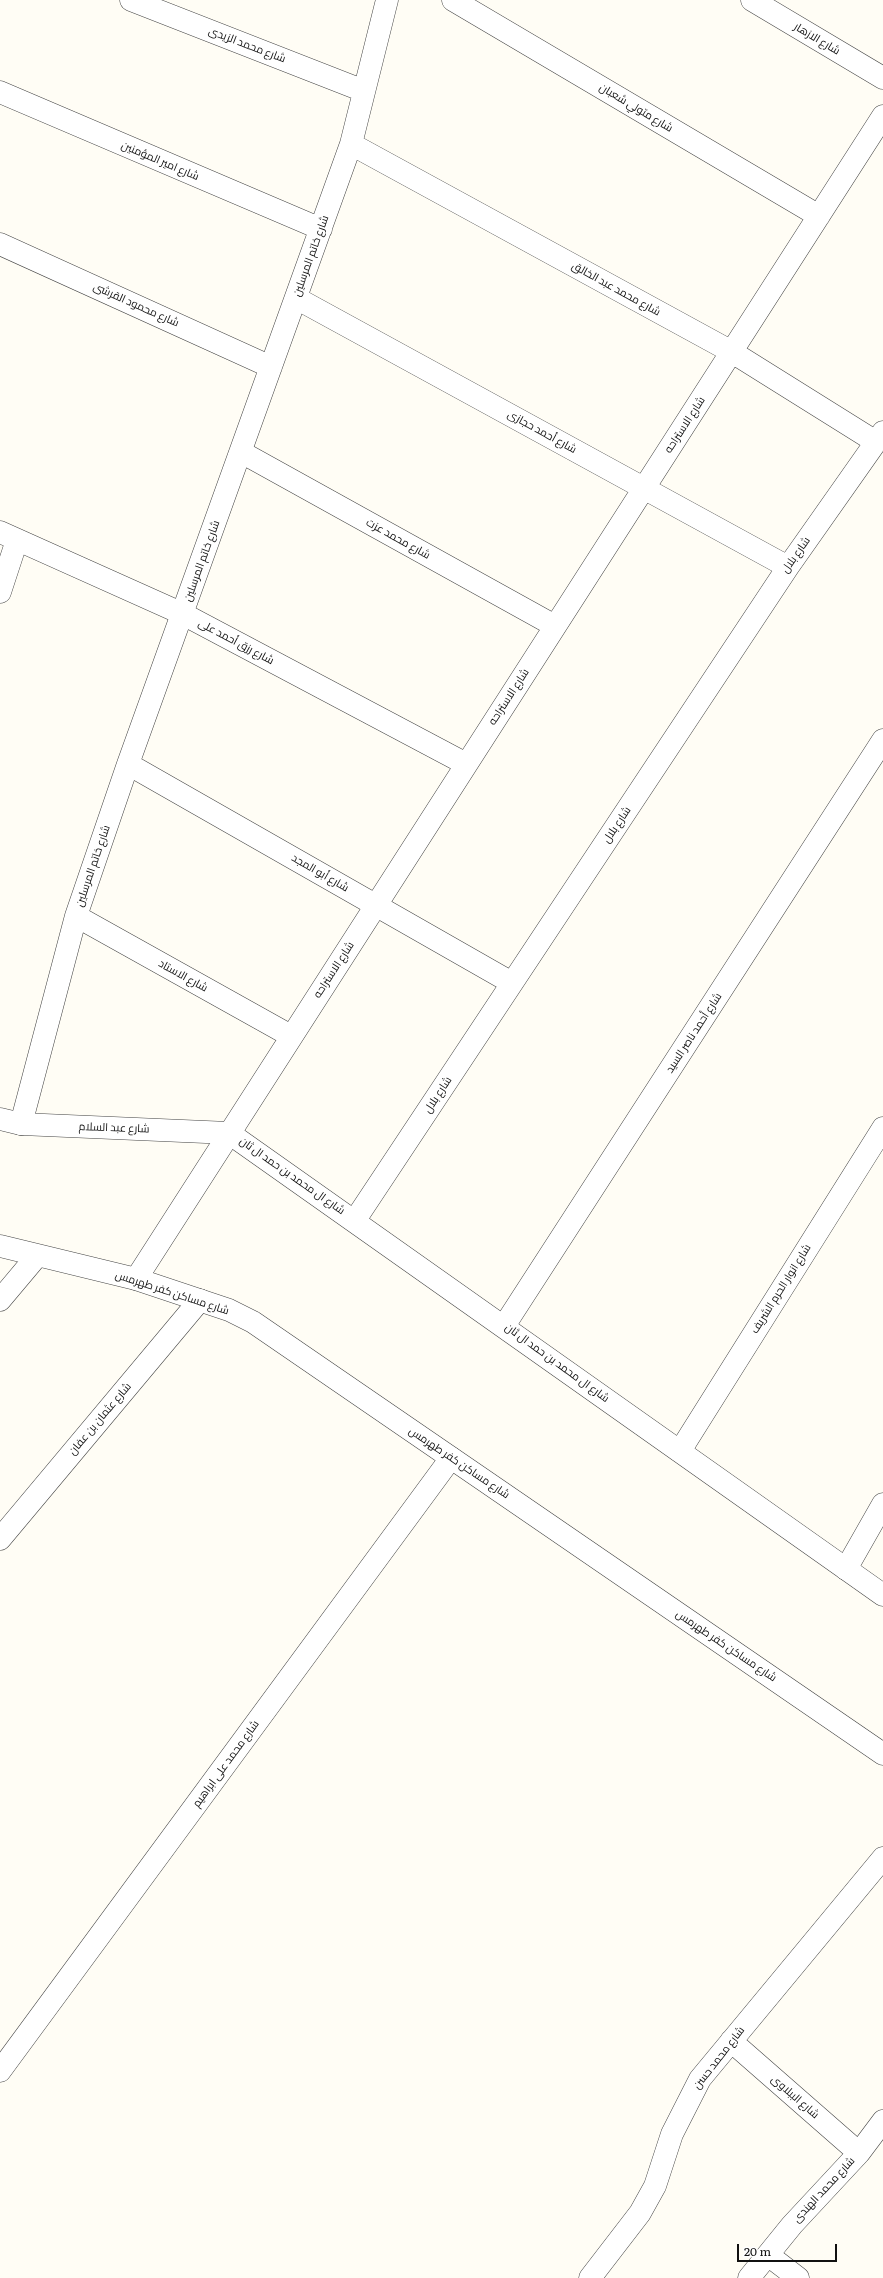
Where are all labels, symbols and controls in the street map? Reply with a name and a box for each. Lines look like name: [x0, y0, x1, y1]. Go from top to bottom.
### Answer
street label: شارع الازهار: [792, 20, 842, 58]
street label: شارع محمد الزيدى: [207, 24, 287, 66]
street label: شارع متولي شعبان: [597, 81, 675, 135]
street label: شارع امير المؤمنين: [119, 139, 201, 183]
street label: شارع خاتم المرسلين: [290, 214, 332, 298]
street label: شارع محمد عبد الخالق: [569, 259, 663, 319]
street label: شارع محمود القرشى: [91, 280, 181, 330]
street label: شارع الاستراحه: [662, 394, 708, 456]
street label: شارع أحمد حجازى: [505, 408, 579, 456]
street label: شارع محمد عزت: [364, 516, 432, 562]
street label: شارع خاتم المرسلين: [181, 519, 223, 603]
street label: شارع بلال: [779, 534, 813, 576]
street label: شارع رزق أحمد على: [196, 617, 276, 667]
street label: شارع الاستراحه: [486, 666, 532, 728]
street label: شارع بلال: [600, 804, 634, 846]
street label: شارع خاتم المرسلين: [73, 824, 113, 908]
street label: شارع أبو المجد: [289, 851, 351, 895]
street label: شارع الاستراحه: [311, 939, 357, 1001]
street label: شارع الاستاد: [156, 957, 210, 995]
street label: شارع أحمد ناصر السيد: [663, 990, 725, 1076]
street label: شارع بلال: [421, 1074, 455, 1116]
street label: شارع عبد السلام: [78, 1120, 150, 1136]
street label: شارع ال محمد بن حمد ال ثان: [237, 1135, 347, 1217]
street label: شارع انوار الحرم الشريف: [748, 1242, 814, 1336]
street label: شارع مساكن كفر طهرمس: [113, 1268, 231, 1318]
street label: شارع ال محمد بن حمد ال ثان: [502, 1321, 612, 1405]
street label: شارع عثمان بن عفان: [66, 1380, 134, 1458]
street label: شارع مساكن كفر طهرمس: [406, 1424, 512, 1502]
street label: شارع مساكن كفر طهرمس: [673, 1607, 779, 1685]
street label: شارع محمد على ابراهيم: [190, 1718, 262, 1810]
street label: شارع محمد حسن: [690, 2024, 748, 2092]
street label: شارع الببلاوى: [768, 2073, 822, 2121]
street label: شارع محمد الهندى: [790, 2154, 858, 2226]
scale bar: [739, 2236, 839, 2262]
text: 20 m: [744, 2242, 771, 2260]

